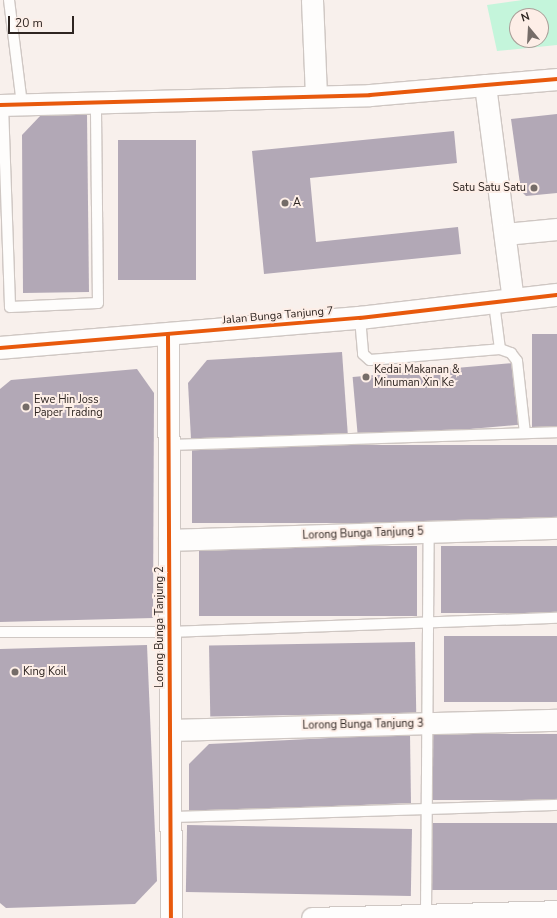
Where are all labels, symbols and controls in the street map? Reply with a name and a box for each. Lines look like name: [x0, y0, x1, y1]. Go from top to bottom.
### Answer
scale bar: [10, 8, 76, 34]
north arrow: [509, 8, 549, 48]
text: N: [519, 9, 532, 25]
text: 20 m: [15, 15, 43, 31]
place label: Satu Satu Satu: [452, 181, 526, 195]
marker: Satu Satu Satu: [529, 183, 539, 193]
place label: A: [293, 196, 301, 210]
marker: A: [280, 198, 290, 208]
street label: Jalan Bunga Tanjung 7: [222, 305, 334, 327]
place label: Kedai Makanan & Minuman Xin Ke: [374, 364, 460, 390]
marker: Kedai Makanan & Minuman Xin Ke: [361, 372, 371, 382]
place label: Ewe Hin Joss Paper Trading: [34, 394, 103, 420]
marker: Ewe Hin Joss Paper Trading: [21, 402, 31, 412]
street label: Lorong Bunga Tanjung 5: [302, 525, 424, 543]
street label: Lorong Bunga Tanjung 2: [153, 566, 167, 688]
place label: King Koil: [23, 665, 67, 679]
marker: King Koil: [10, 667, 20, 677]
street label: Lorong Bunga Tanjung 3: [302, 717, 424, 733]

